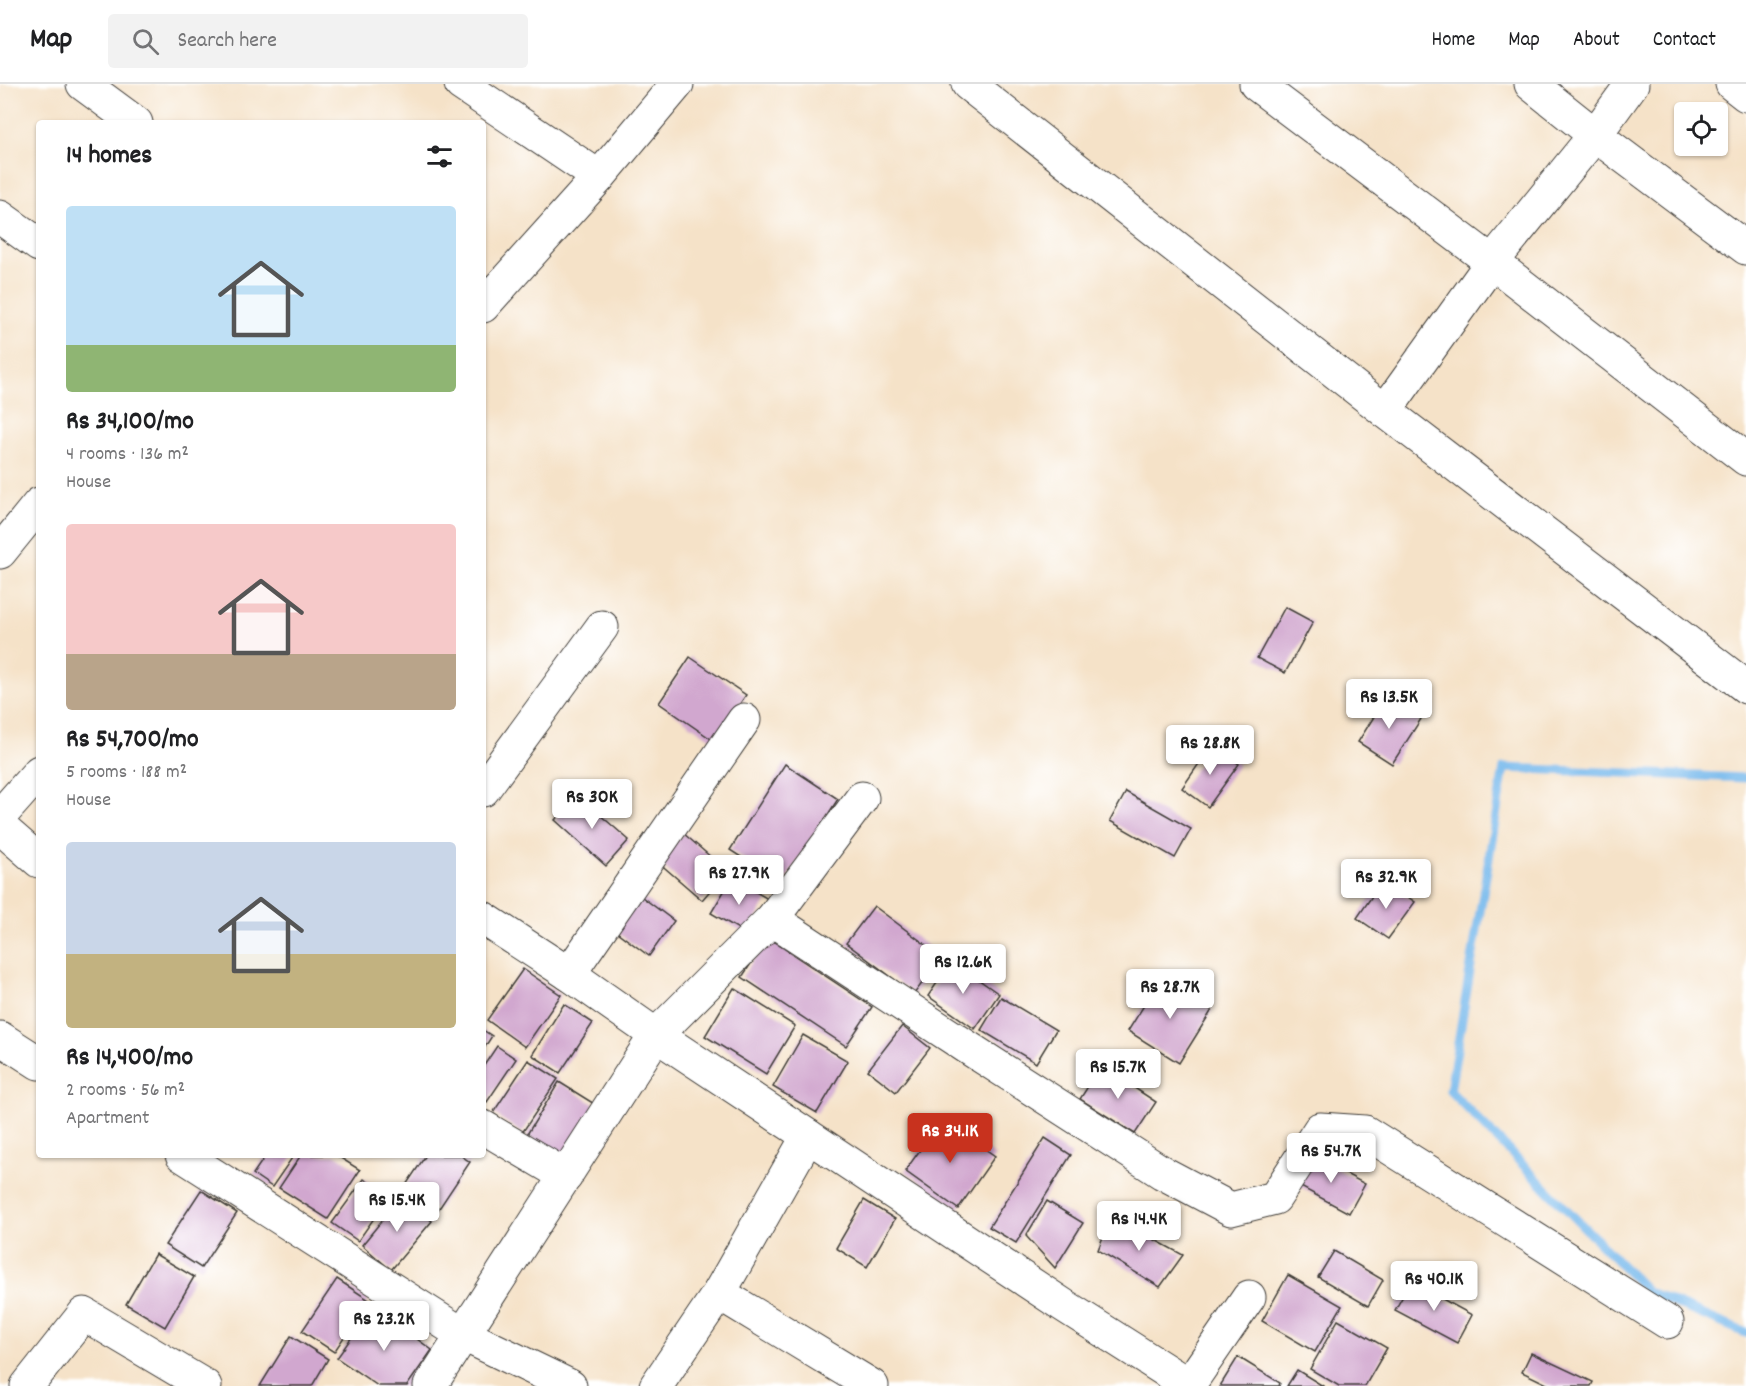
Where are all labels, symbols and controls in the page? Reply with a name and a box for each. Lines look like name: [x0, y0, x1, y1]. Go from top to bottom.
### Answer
search box: [108, 14, 528, 68]
text: Map: [30, 21, 72, 61]
icon: search: [129, 25, 162, 58]
text: Search here: [177, 26, 277, 57]
text: Home: [1431, 26, 1475, 56]
text: Map: [1508, 26, 1540, 56]
text: About: [1573, 26, 1620, 56]
text: Contact: [1653, 26, 1716, 56]
map controls: [1674, 102, 1728, 156]
button: locate: [1674, 102, 1728, 156]
text: 14 homes: [66, 138, 152, 175]
icon: filters: [423, 140, 456, 173]
icon: home: [207, 245, 315, 353]
text: Rs 34,100/mo: [66, 404, 194, 441]
text: 4 rooms · 136 m²: [66, 441, 189, 469]
text: House: [66, 469, 111, 497]
icon: home: [207, 563, 315, 671]
pin: Rs 13.5K: [1327, 679, 1451, 730]
text: Rs 13.5K: [1360, 684, 1418, 712]
text: Rs 54,700/mo: [66, 722, 198, 759]
pin: Rs 28.8K: [1148, 725, 1272, 776]
text: Rs 28.8K: [1180, 730, 1240, 758]
text: 5 rooms · 188 m²: [66, 759, 187, 787]
pin: Rs 30K: [543, 779, 641, 830]
text: Rs 30K: [566, 784, 618, 812]
text: House: [66, 787, 111, 815]
pin: Rs 27.9K: [677, 855, 801, 906]
pin: Rs 32.9K: [1324, 859, 1448, 910]
text: Rs 27.9K: [709, 860, 769, 888]
text: Rs 32.9K: [1355, 864, 1417, 892]
icon: home: [207, 881, 315, 989]
pin: Rs 12.6K: [901, 944, 1025, 995]
text: Rs 12.6K: [934, 949, 992, 977]
pin: Rs 28.7K: [1108, 969, 1232, 1020]
text: Rs 28.7K: [1140, 974, 1200, 1002]
text: Rs 14,400/mo: [66, 1040, 193, 1077]
pin: Rs 15.7K: [1056, 1049, 1180, 1100]
text: Rs 15.7K: [1090, 1054, 1146, 1082]
text: 2 rooms · 56 m²: [66, 1077, 185, 1105]
text: Apartment: [66, 1105, 149, 1133]
pin: Rs 34.1K: [888, 1113, 1012, 1164]
text: Rs 34.1K: [922, 1118, 978, 1146]
pin: Rs 54.7K: [1269, 1133, 1393, 1184]
text: Rs 54.7K: [1301, 1138, 1361, 1166]
pin: Rs 15.4K: [335, 1182, 459, 1233]
text: Rs 15.4K: [368, 1187, 426, 1215]
pin: Rs 14.4K: [1077, 1201, 1201, 1252]
text: Rs 14.4K: [1111, 1206, 1167, 1234]
pin: Rs 40.1K: [1372, 1261, 1496, 1312]
text: Rs 40.1K: [1405, 1266, 1463, 1294]
pin: Rs 23.2K: [322, 1301, 446, 1352]
text: Rs 23.2K: [353, 1306, 415, 1334]

